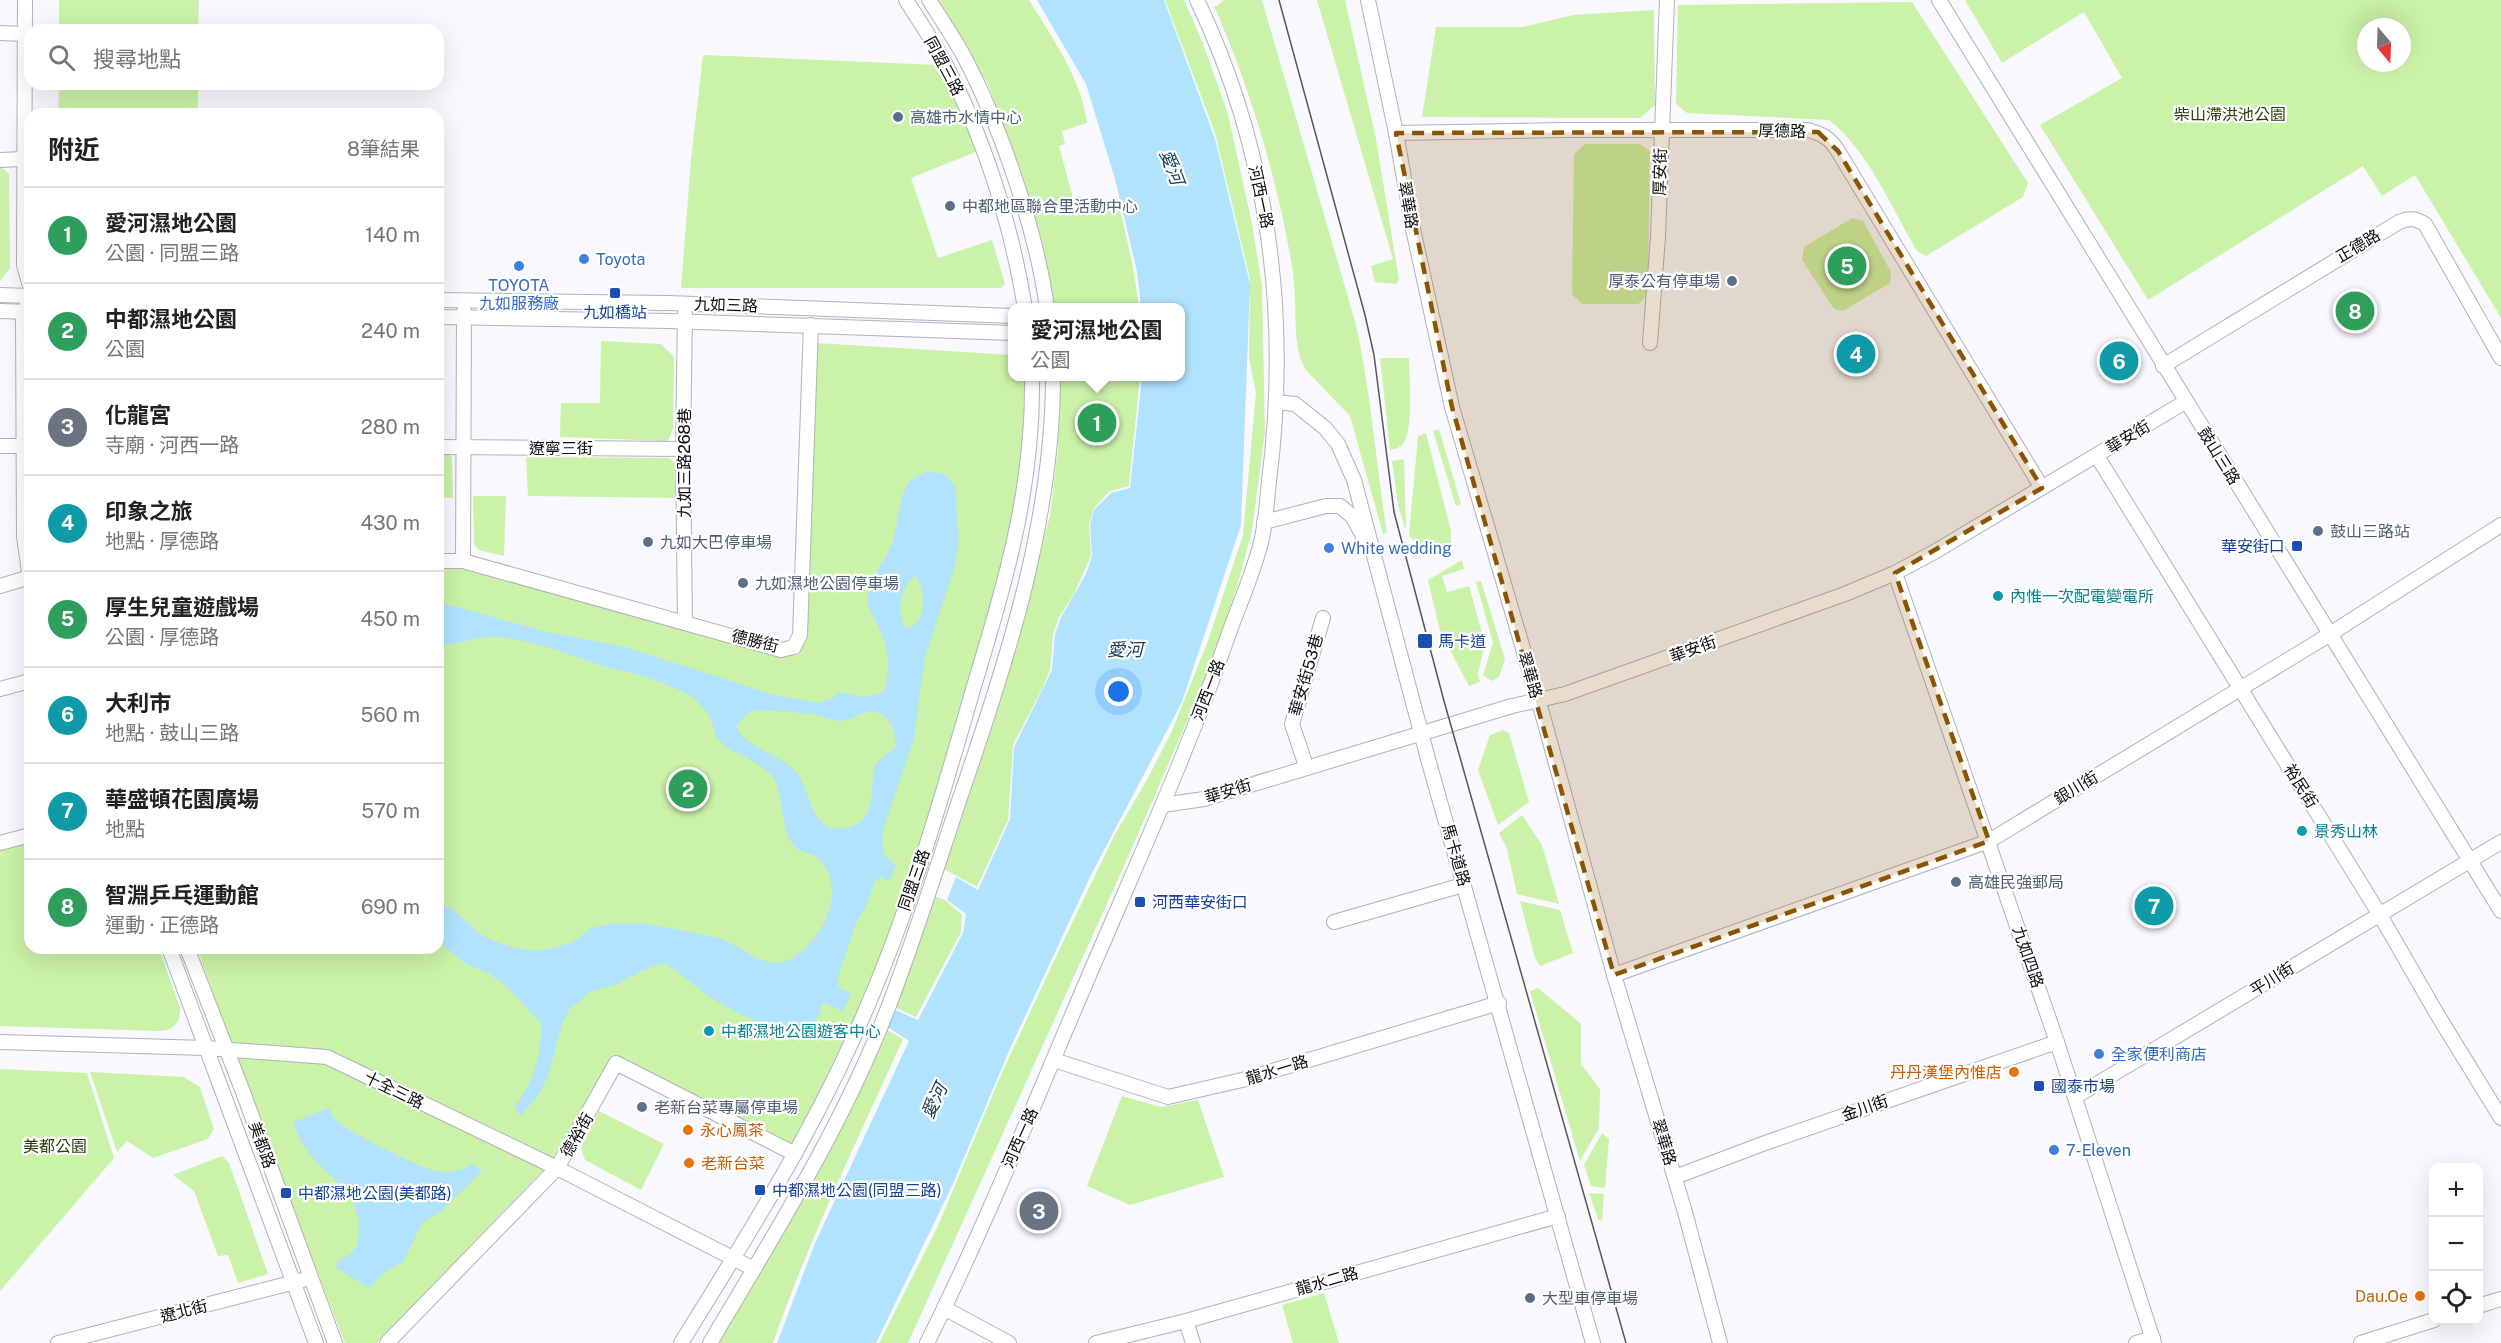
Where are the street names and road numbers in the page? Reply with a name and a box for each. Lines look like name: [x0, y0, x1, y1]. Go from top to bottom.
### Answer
street label: 同盟三路: [921, 33, 967, 99]
street label: 厚德路: [1758, 121, 1806, 141]
street label: 厚安街: [1650, 148, 1670, 196]
street label: 河西一路: [1245, 164, 1277, 230]
street label: 翠華路: [1394, 180, 1422, 230]
street label: 正德路: [2333, 225, 2383, 267]
street label: 九如三路: [694, 294, 758, 316]
street label: 九如三路268巷: [675, 408, 694, 518]
street label: 華安街: [2103, 416, 2153, 458]
street label: 鼓山三路: [2194, 424, 2244, 488]
street label: 遼寧三街: [529, 439, 593, 458]
street label: 德勝街: [729, 626, 781, 656]
street label: 華安街53巷: [1285, 632, 1327, 718]
street label: 華安街: [1667, 632, 1719, 666]
street label: 翠華路: [1514, 649, 1546, 701]
street label: 河西一路: [1188, 657, 1228, 723]
street label: 裕民街: [2280, 761, 2322, 811]
street label: 銀川街: [2051, 767, 2101, 809]
street label: 華安街: [1202, 775, 1254, 807]
street label: 馬卡道路: [1438, 822, 1474, 888]
street label: 同盟三路: [895, 847, 933, 913]
street label: 九如四路: [2009, 924, 2047, 990]
street label: 平川街: [2247, 958, 2297, 1000]
street label: 龍水一路: [1244, 1052, 1310, 1088]
street label: 十全三路: [361, 1067, 427, 1113]
street label: 金川街: [1839, 1091, 1891, 1125]
street label: 河西一路: [998, 1105, 1042, 1171]
street label: 德裕街: [557, 1109, 597, 1161]
street label: 翠華路: [1648, 1116, 1680, 1168]
street label: 美都路: [245, 1119, 279, 1171]
street label: 龍水二路: [1294, 1263, 1360, 1299]
street label: 遼北街: [158, 1296, 210, 1326]

